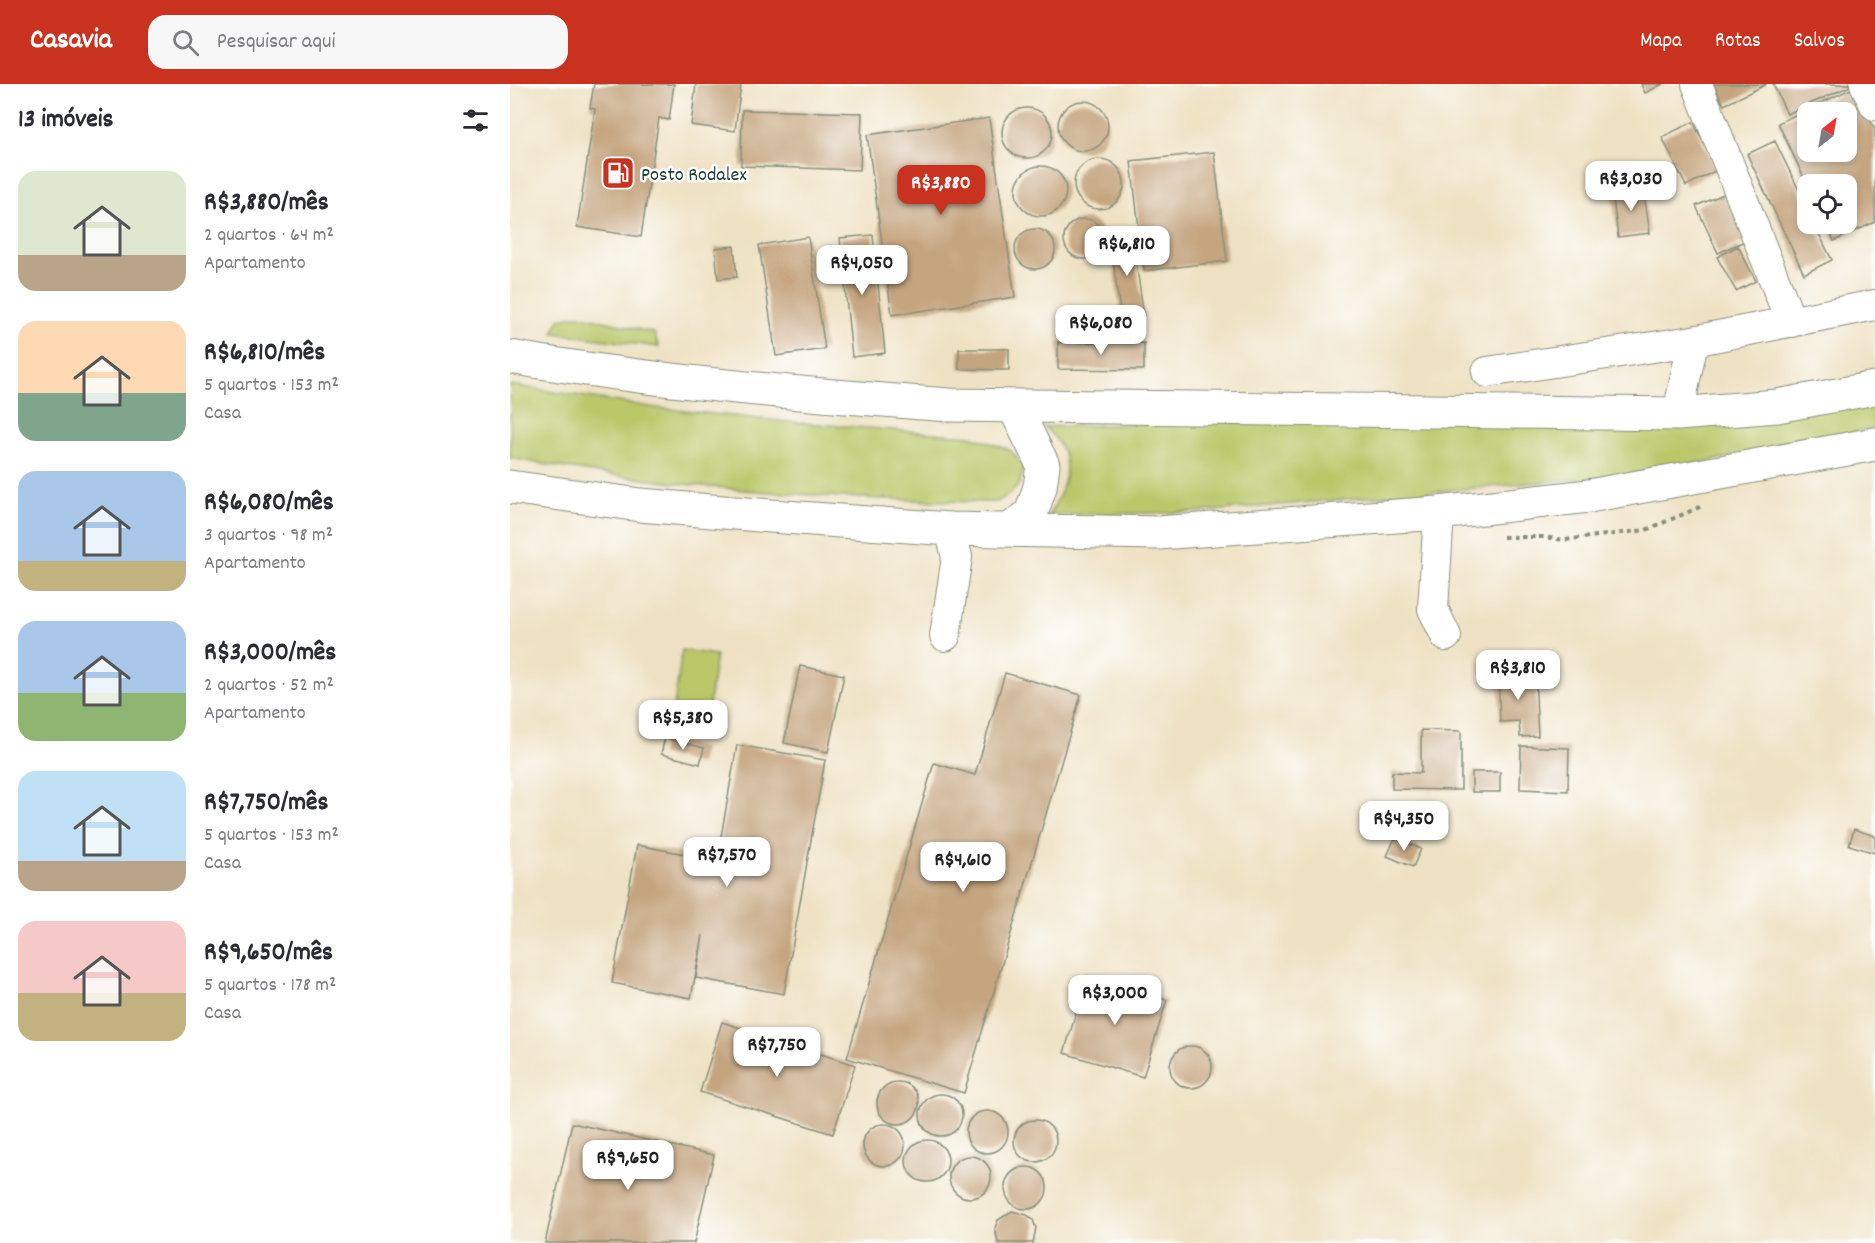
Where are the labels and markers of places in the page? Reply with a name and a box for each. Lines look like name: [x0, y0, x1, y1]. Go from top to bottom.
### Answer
fuel station icon: Posto Rodalex: [600, 155, 636, 191]
pin: R$3,030: [1576, 161, 1686, 212]
place label: Posto Rodalex: [641, 162, 747, 190]
pin: R$3,880: [886, 165, 996, 216]
pin: R$6,810: [1072, 226, 1182, 277]
pin: R$4,050: [807, 245, 917, 296]
pin: R$6,080: [1046, 305, 1156, 356]
pin: R$3,810: [1463, 650, 1573, 701]
pin: R$5,380: [628, 700, 738, 751]
pin: R$4,350: [1349, 801, 1459, 852]
pin: R$7,570: [672, 837, 782, 888]
pin: R$4,610: [908, 842, 1018, 893]
pin: R$3,000: [1060, 975, 1170, 1026]
pin: R$7,750: [722, 1027, 832, 1078]
pin: R$9,650: [573, 1140, 683, 1191]

